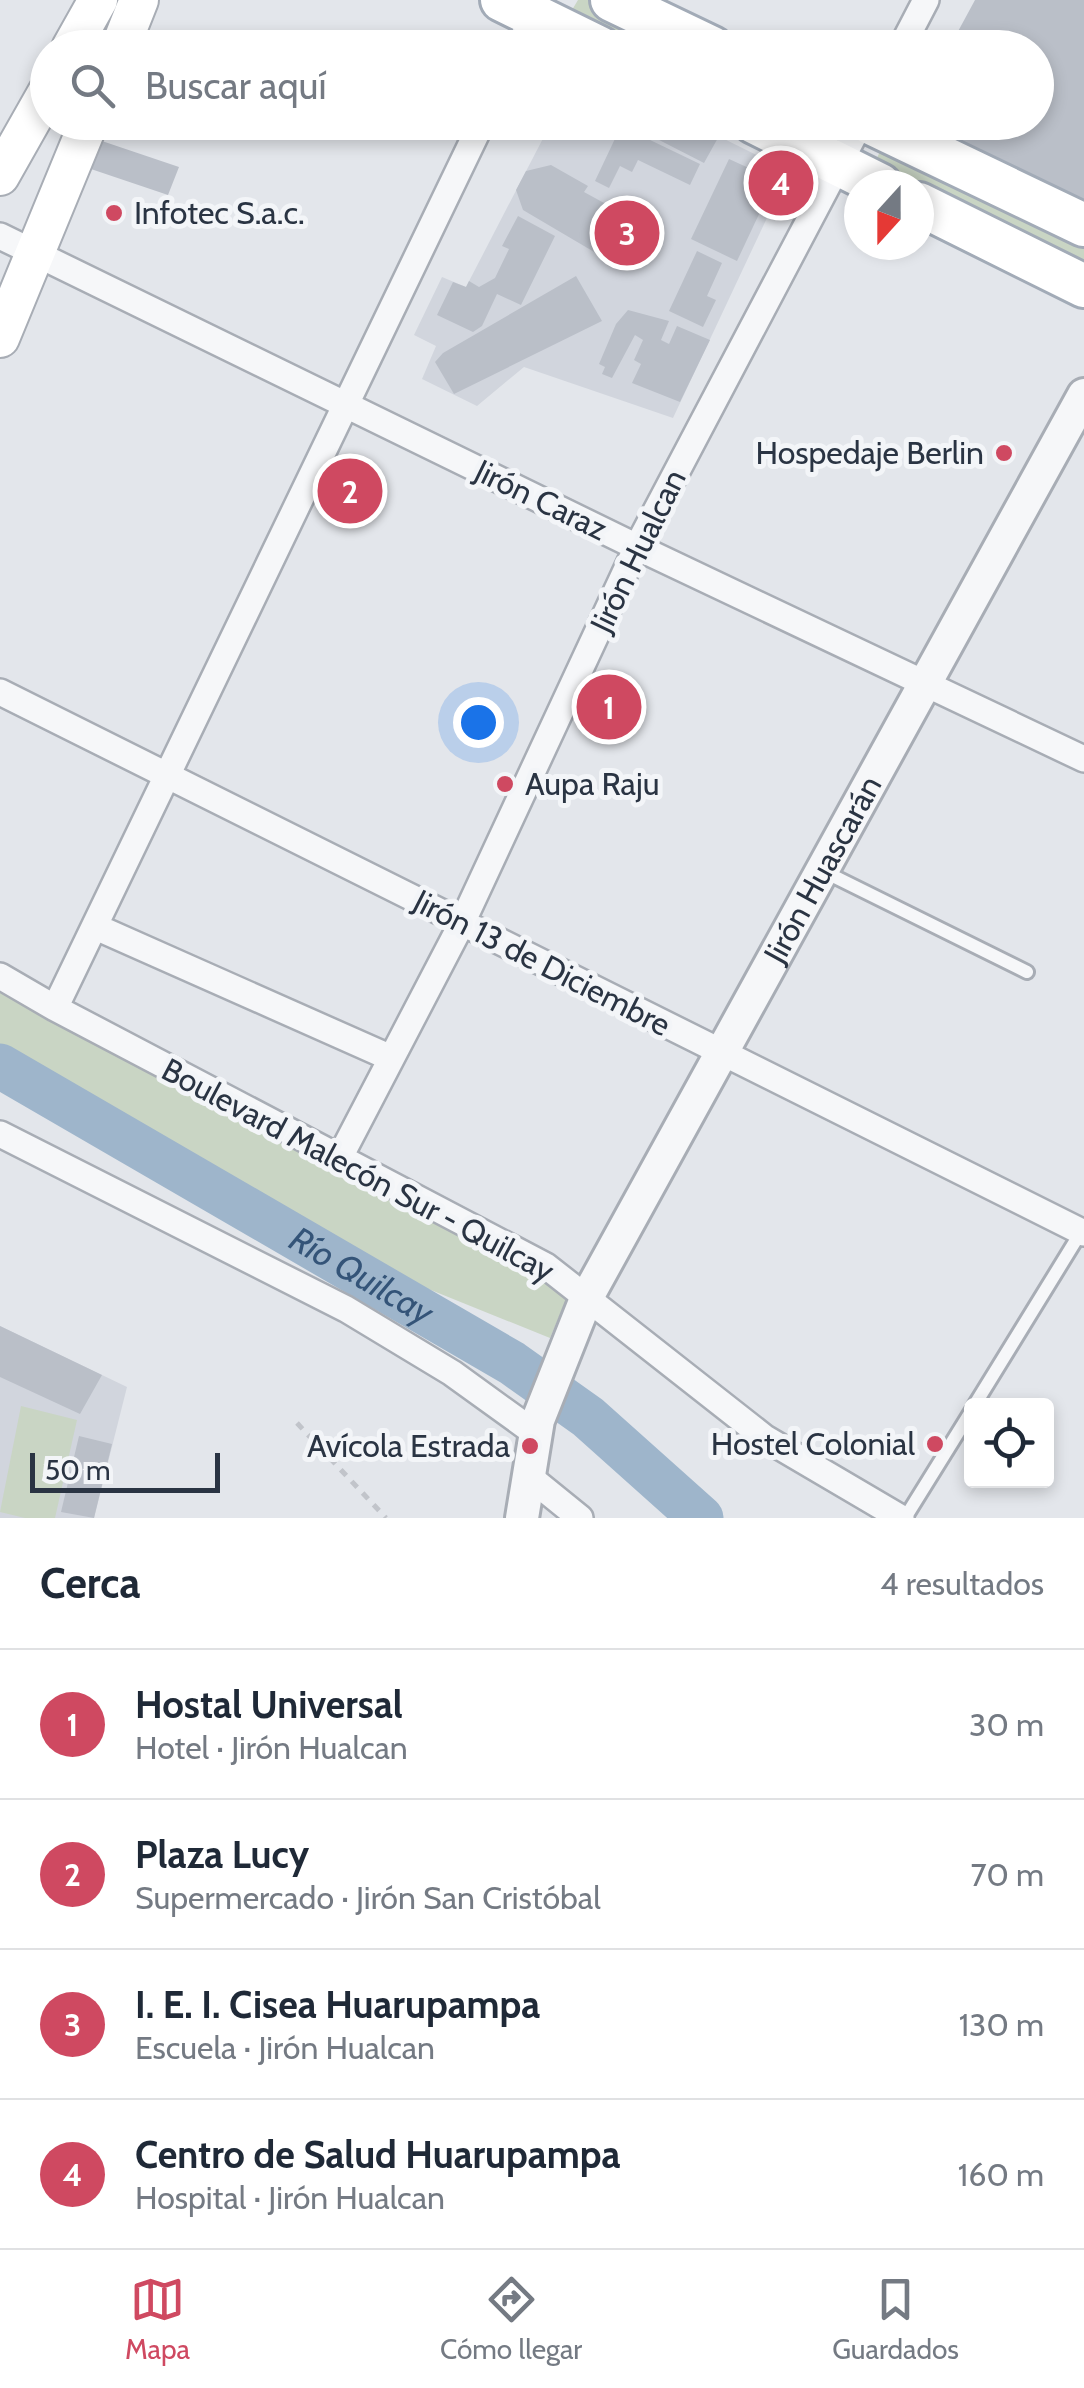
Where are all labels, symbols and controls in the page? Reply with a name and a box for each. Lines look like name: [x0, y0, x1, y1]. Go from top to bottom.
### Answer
search box: [30, 30, 1054, 140]
icon: search: [65, 58, 120, 113]
text: Buscar aquí: [145, 62, 327, 109]
pin: 4: [748, 146, 814, 220]
north arrow: [844, 170, 934, 260]
place label: Infotec S.a.c.: [134, 193, 305, 232]
pin: 3: [594, 196, 660, 270]
marker: Infotec S.a.c.: [103, 202, 125, 224]
place label: Hospedaje Berlin: [755, 433, 984, 472]
marker: Hospedaje Berlin: [993, 442, 1015, 464]
street label: Jirón Caraz: [468, 450, 614, 548]
pin: 2: [318, 454, 382, 528]
street label: Jirón Hualcan: [581, 463, 694, 640]
pin: 1: [576, 670, 642, 744]
your location: [453, 697, 504, 748]
place label: Aupa Raju: [525, 764, 660, 803]
street label: Jirón Huascarán: [755, 769, 889, 970]
marker: Aupa Raju: [494, 773, 516, 795]
street label: Jirón 13 de Diciembre: [407, 881, 677, 1044]
street label: Boulevard Malecón Sur - Quilcay: [155, 1049, 561, 1290]
water label: Río Quilcay: [282, 1217, 443, 1335]
map controls: [964, 1398, 1054, 1488]
button: locate: [964, 1398, 1054, 1488]
place label: Hostel Colonial: [711, 1424, 915, 1463]
place label: Avícola Estrada: [307, 1426, 511, 1465]
marker: Hostel Colonial: [924, 1433, 946, 1455]
marker: Avícola Estrada: [519, 1435, 541, 1457]
scale bar: [30, 1448, 220, 1492]
text: 50 m: [45, 1453, 111, 1487]
text: Cerca: [40, 1557, 140, 1609]
text: 4 resultados: [880, 1564, 1044, 1603]
text: Hostal Universal: [135, 1681, 403, 1728]
text: 1: [67, 1705, 78, 1744]
text: 30 m: [969, 1705, 1044, 1744]
text: Hotel · Jirón Hualcan: [135, 1728, 408, 1767]
text: Plaza Lucy: [135, 1831, 309, 1878]
text: 2: [64, 1855, 81, 1894]
text: 70 m: [971, 1855, 1044, 1894]
text: Supermercado · Jirón San Cristóbal: [135, 1878, 601, 1917]
text: I. E. I. Cisea Huarupampa: [135, 1981, 540, 2028]
text: 3: [64, 2005, 81, 2044]
text: 130 m: [959, 2005, 1044, 2044]
text: Escuela · Jirón Hualcan: [135, 2028, 435, 2067]
text: Centro de Salud Huarupampa: [135, 2131, 620, 2178]
text: 4: [63, 2155, 82, 2194]
text: 160 m: [958, 2155, 1044, 2194]
text: Hospital · Jirón Hualcan: [135, 2178, 445, 2217]
tab: Mapa: [125, 2272, 190, 2366]
tab: Cómo llegar: [440, 2272, 582, 2366]
tab: Guardados: [832, 2272, 959, 2366]

